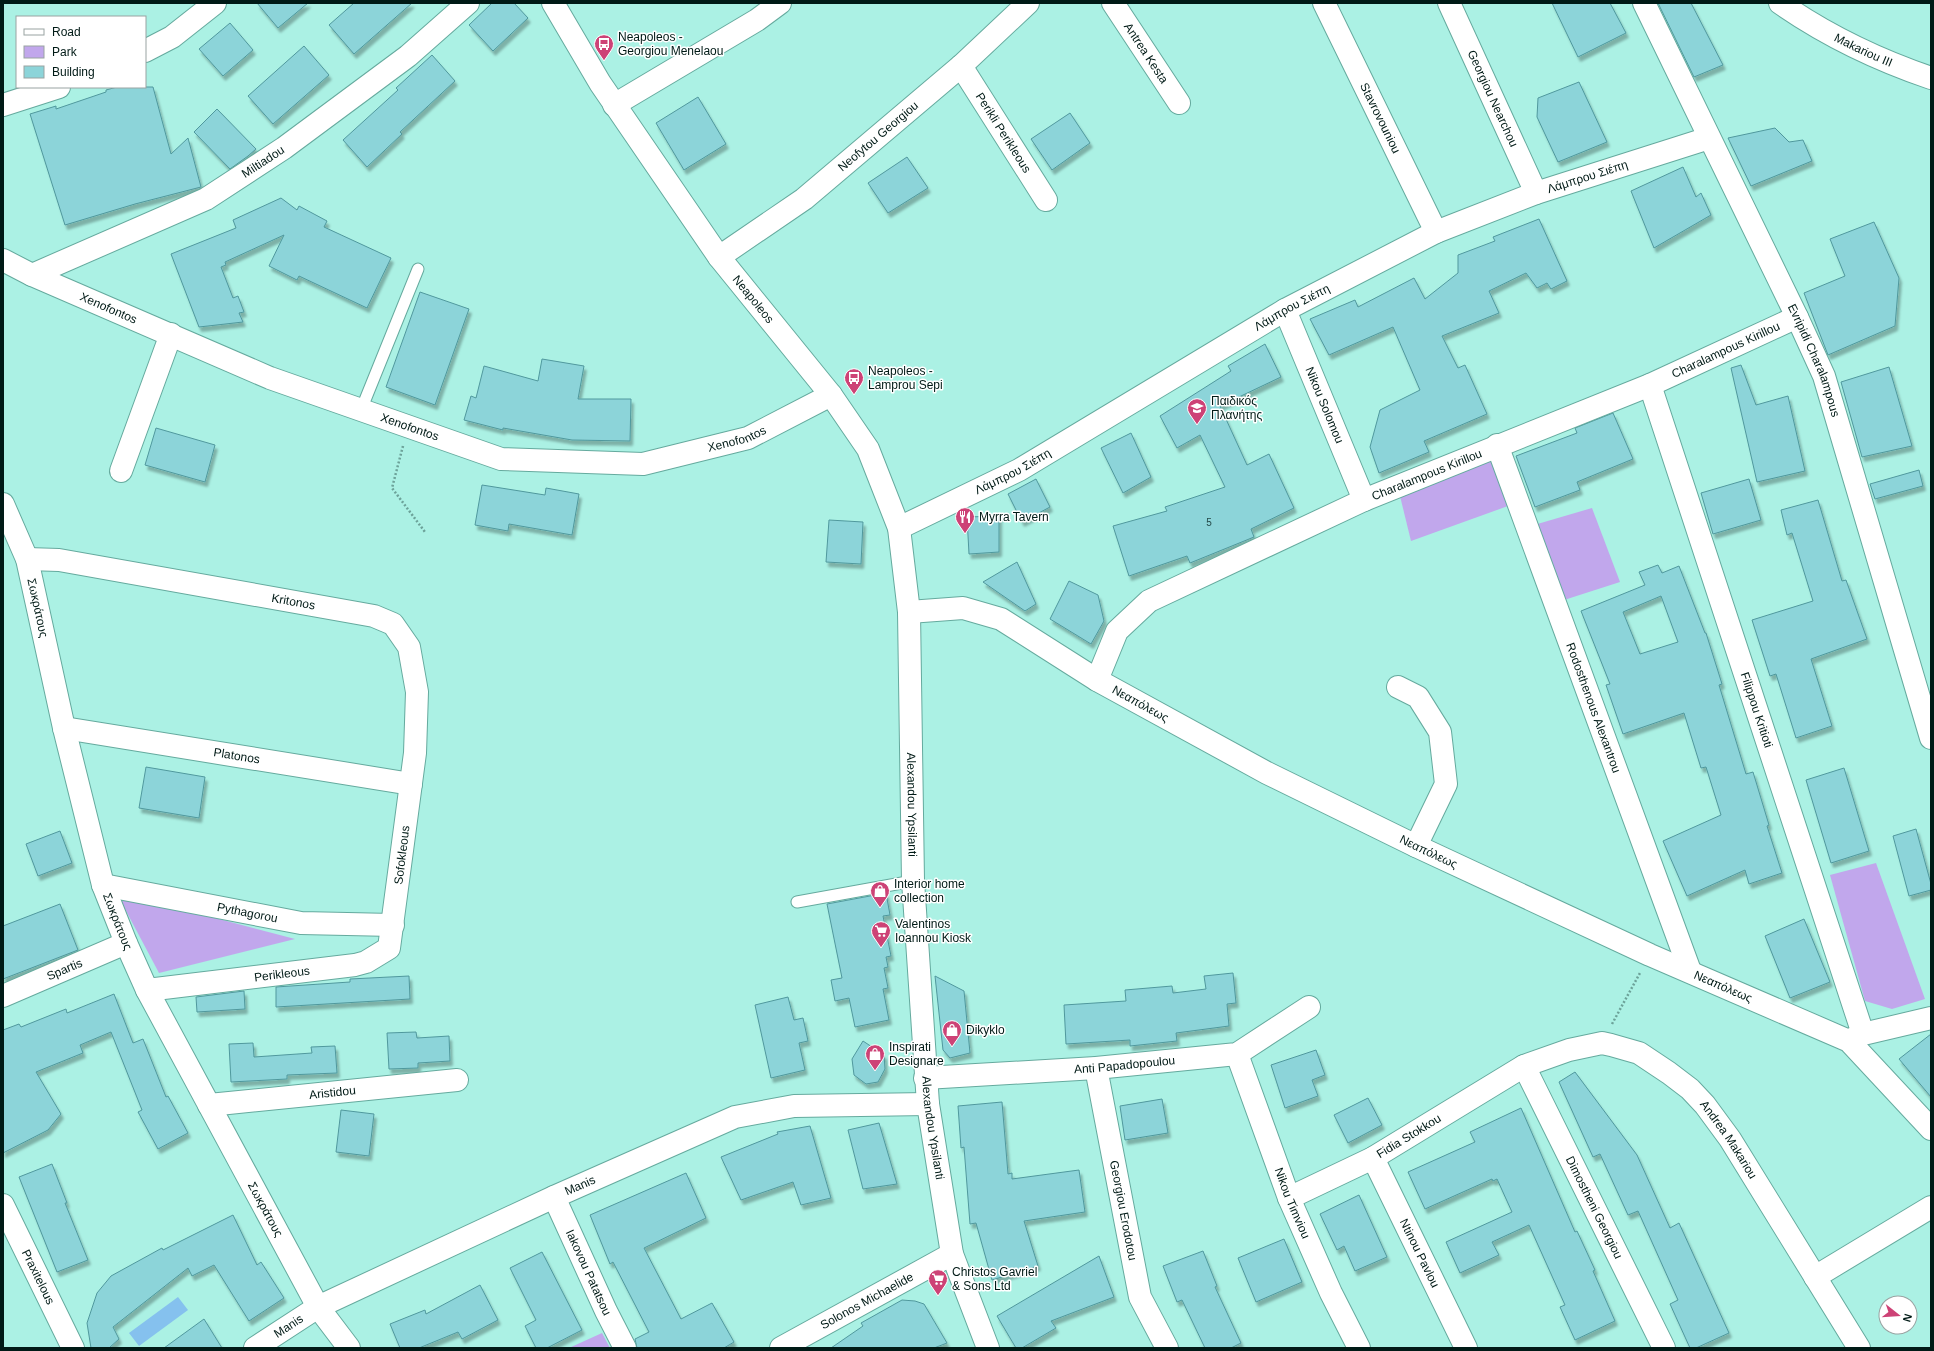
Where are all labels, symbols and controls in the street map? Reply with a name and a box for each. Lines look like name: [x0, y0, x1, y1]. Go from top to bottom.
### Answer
legend: [16, 16, 146, 88]
street label: Antrea Kesta: [1121, 20, 1171, 86]
text: Road: [52, 25, 81, 39]
place label: Neapoleos - Georgiou Menelaou: [618, 30, 723, 58]
street label: Makariou III: [1832, 30, 1895, 70]
bus stop icon: Neapoleos - Georgiou Menelaou: [593, 33, 615, 61]
text: Park: [52, 45, 78, 59]
street label: Georgiou Nearchou: [1465, 48, 1521, 149]
text: Building: [52, 65, 95, 79]
street label: Stavrovouniou: [1357, 80, 1403, 156]
street label: Perikli Perikleous: [973, 90, 1034, 175]
street label: Neofytou Georgiou: [835, 98, 921, 174]
street label: Miltiadou: [239, 143, 287, 181]
street label: Λάμπρου Σιέπη: [1545, 157, 1630, 196]
street label: Neapoleos: [730, 273, 777, 326]
street label: Λάμπρου Σιέπη: [1252, 281, 1332, 334]
street label: Xenofontos: [78, 290, 139, 327]
street label: Evripidi Charalampous: [1785, 302, 1843, 419]
street label: Charalampous Kirillou: [1669, 319, 1782, 381]
place label: Neapoleos - Lamprou Sepi: [868, 364, 943, 392]
street label: Nikou Solomou: [1302, 365, 1347, 445]
bus stop icon: Neapoleos - Lamprou Sepi: [843, 367, 865, 395]
place label: Παιδικός Πλανήτης: [1211, 394, 1263, 422]
school or university icon: Παιδικός Πλανήτης: [1186, 397, 1208, 425]
street label: Xenofontos: [379, 410, 441, 444]
street label: Xenofontos: [706, 423, 768, 455]
street label: Λάμπρου Σιέπη: [972, 446, 1053, 497]
street label: Charalampous Kirillou: [1370, 446, 1484, 503]
restaurant icon: Myrra Tavern: [954, 506, 976, 534]
place label: Myrra Tavern: [979, 510, 1049, 524]
house number: 5: [1206, 517, 1212, 528]
street label: Σωκράτους: [24, 577, 51, 639]
street label: Kritonos: [270, 591, 316, 612]
street label: Rodosthenous Alexantrou: [1563, 641, 1624, 775]
street label: Filippou Kritioti: [1738, 670, 1776, 750]
street label: Νεαπόλεως: [1110, 683, 1171, 725]
street label: Platonos: [213, 745, 261, 767]
street label: Alexandou Ypsilanti: [904, 752, 920, 857]
street label: Sofokleous: [391, 825, 413, 885]
street label: Νεαπόλεως: [1397, 832, 1460, 871]
place label: Interior home collection: [894, 877, 965, 905]
shop icon: Interior home collection: [869, 880, 891, 908]
street label: Σωκράτους: [100, 891, 135, 952]
street label: Pythagorou: [216, 900, 279, 925]
place label: Valentinos Ioannou Kiosk: [895, 917, 972, 945]
supermarket icon: Valentinos Ioannou Kiosk: [870, 920, 892, 948]
street label: Spartis: [45, 956, 84, 983]
street label: Perikleous: [253, 964, 311, 984]
street label: Νεαπόλεως: [1692, 968, 1755, 1005]
shop icon: Dikyklo: [941, 1019, 963, 1047]
place label: Dikyklo: [966, 1023, 1005, 1037]
place label: Inspirati Designare: [889, 1040, 944, 1068]
shop icon: Inspirati Designare: [864, 1043, 886, 1071]
street label: Anti Papadopoulou: [1074, 1053, 1176, 1076]
street label: Alexandou Ypsilanti: [919, 1076, 947, 1181]
street label: Aristidou: [308, 1083, 356, 1102]
street label: Andrea Makariou: [1697, 1098, 1760, 1181]
street label: Fidia Stokkou: [1374, 1111, 1444, 1161]
street label: Dimostheni Georgiou: [1563, 1154, 1626, 1261]
street label: Georgiou Erodotou: [1107, 1159, 1140, 1262]
street label: Nikou Timviou: [1272, 1166, 1313, 1241]
street label: Manis: [563, 1173, 598, 1198]
street label: Σωκράτους: [245, 1180, 286, 1239]
street label: Ntinou Pavlou: [1397, 1217, 1442, 1290]
street label: Iakovou Patatsou: [563, 1227, 614, 1318]
street label: Praxitelous: [19, 1247, 58, 1307]
place label: Christos Gavriel & Sons Ltd: [952, 1265, 1037, 1293]
supermarket icon: Christos Gavriel & Sons Ltd: [927, 1268, 949, 1296]
street label: Solonos Michaelide: [818, 1269, 916, 1332]
north arrow: [1878, 1295, 1918, 1335]
street label: Manis: [271, 1312, 306, 1341]
text: N: [1901, 1312, 1914, 1324]

